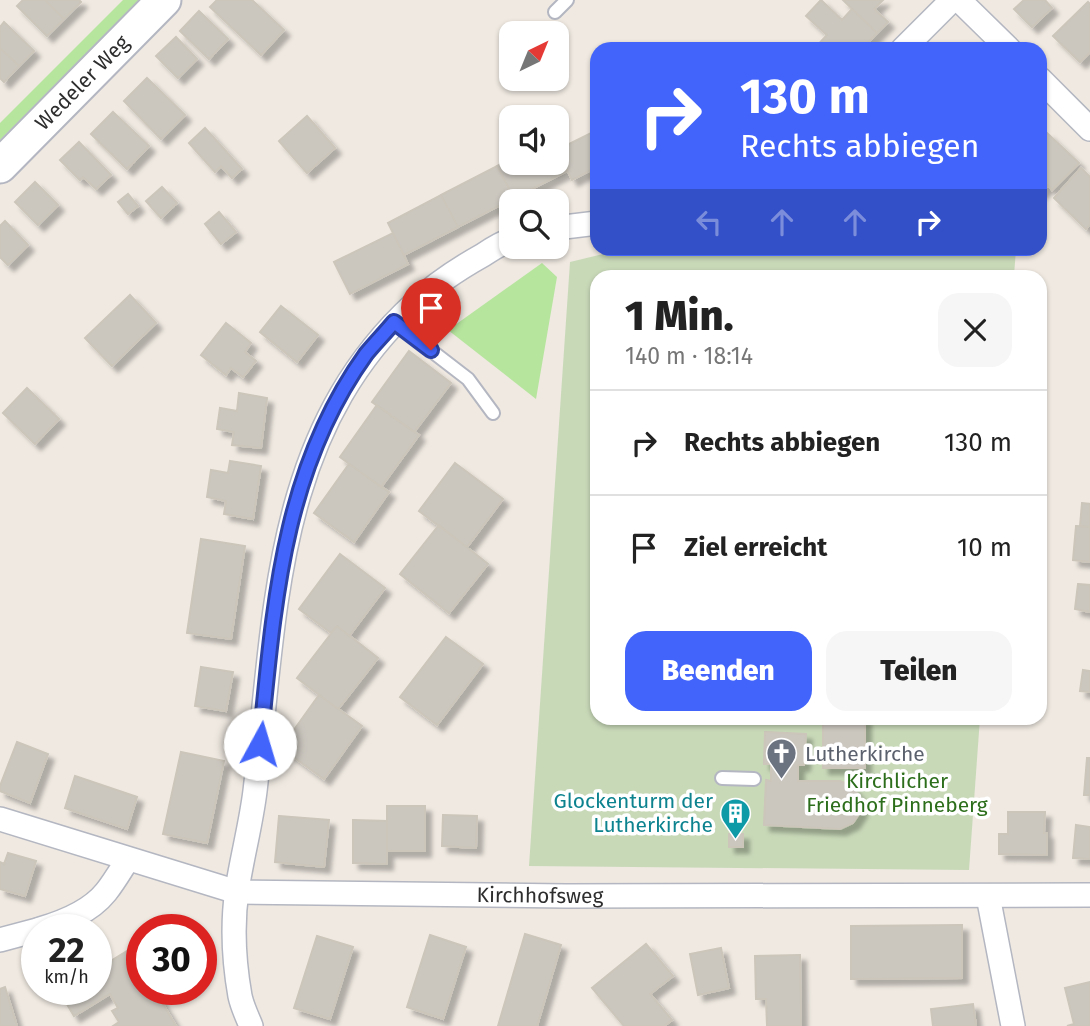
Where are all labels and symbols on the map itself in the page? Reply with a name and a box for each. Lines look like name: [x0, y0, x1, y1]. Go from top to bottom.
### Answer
north arrow: [499, 21, 569, 91]
street label: Wedeler Weg: [30, 30, 135, 136]
pin: [401, 278, 461, 350]
position arrow: [223, 707, 297, 781]
church icon: Lutherkirche: [765, 737, 799, 781]
place label: Lutherkirche: [805, 741, 925, 767]
park label: Kirchlicher Friedhof Pinneberg: [806, 768, 988, 818]
place label: Glockenturm der Lutherkirche: [554, 788, 713, 838]
building icon: Glockenturm der Lutherkirche: [719, 796, 753, 840]
street label: Kirchhofsweg: [476, 882, 603, 909]
speed limit sign: 30: [126, 914, 217, 1005]

